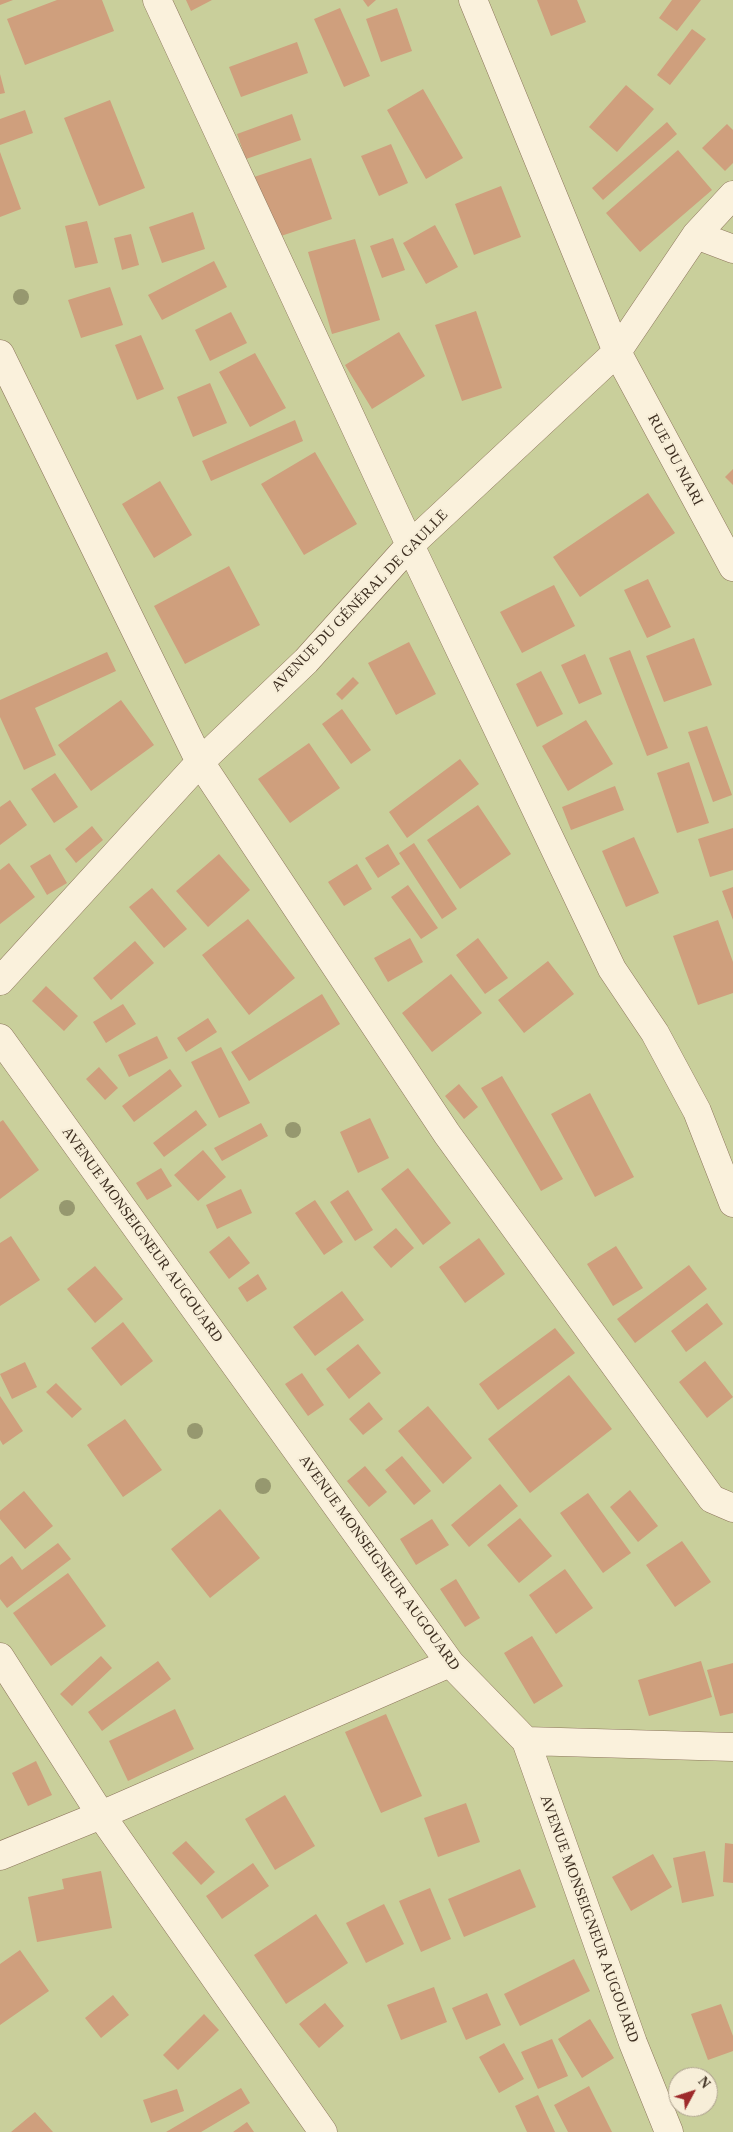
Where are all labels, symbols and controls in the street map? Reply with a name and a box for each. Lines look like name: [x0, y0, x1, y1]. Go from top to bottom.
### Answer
street label: RUE DU NIARI: [643, 411, 707, 509]
street label: AVENUE DU GÉNÉRAL DE GAULLE: [268, 506, 452, 696]
street label: AVENUE MONSEIGNEUR AUGOUARD: [58, 1124, 226, 1346]
street label: AVENUE MONSEIGNEUR AUGOUARD: [295, 1452, 463, 1674]
street label: AVENUE MONSEIGNEUR AUGOUARD: [536, 1793, 642, 2045]
north arrow: [668, 2067, 718, 2117]
text: N: [695, 2074, 713, 2091]

